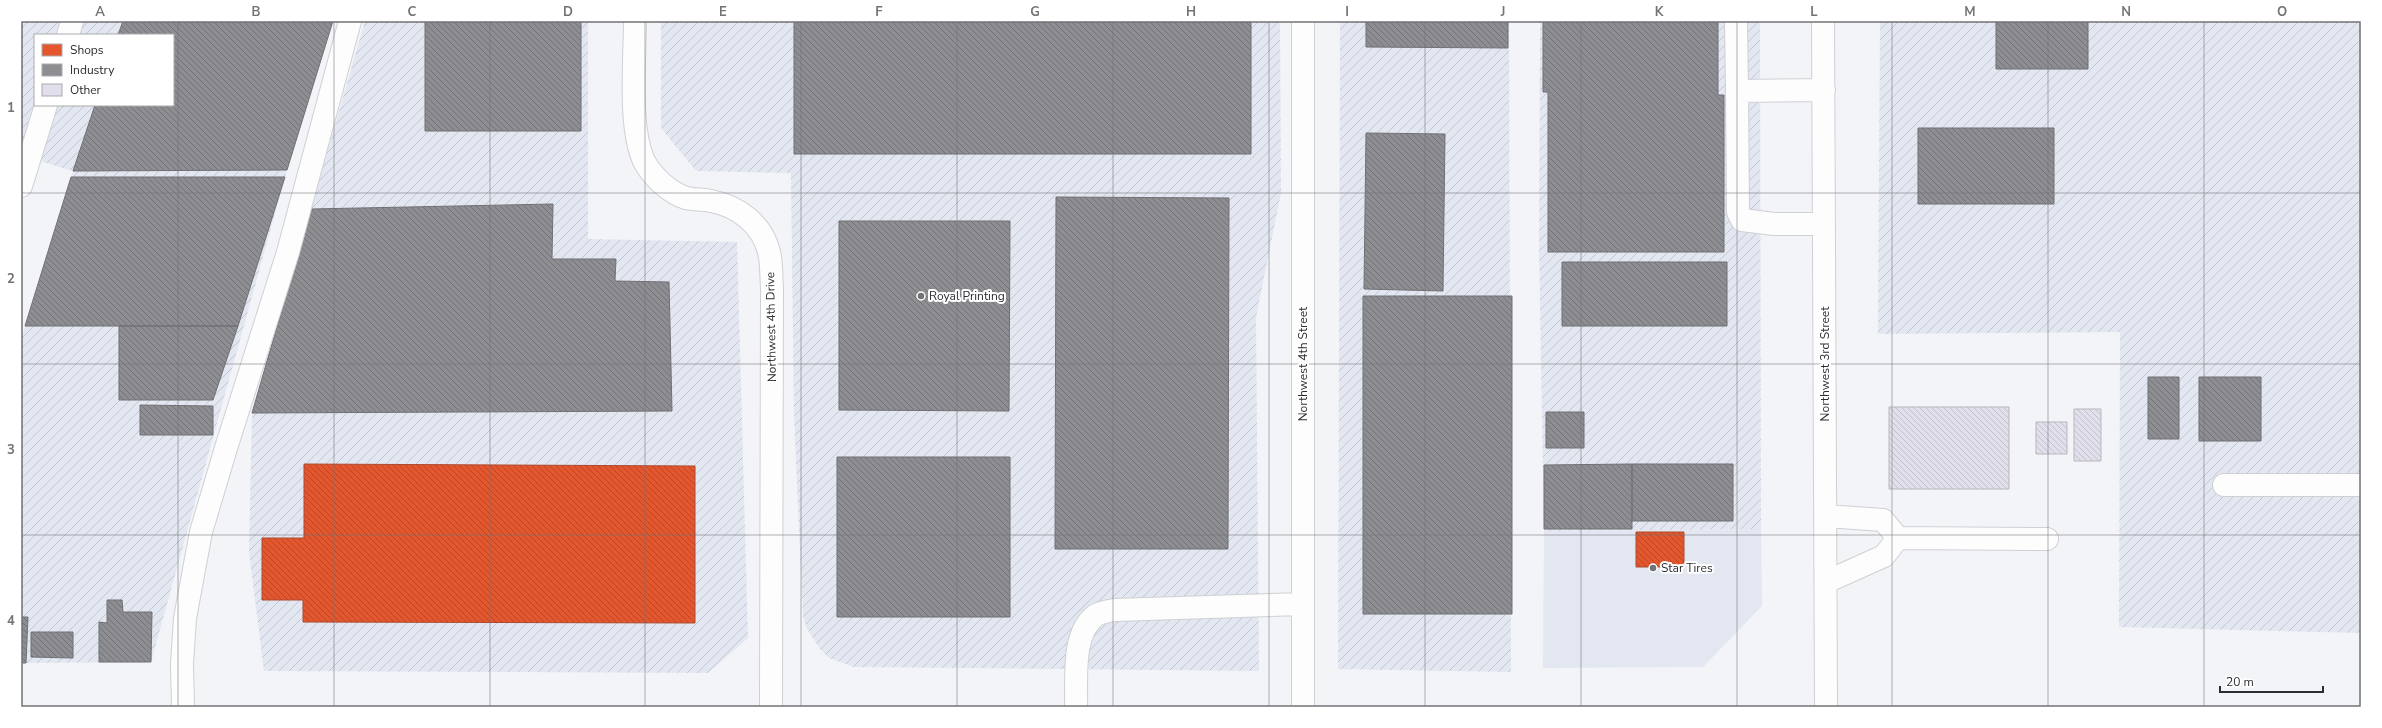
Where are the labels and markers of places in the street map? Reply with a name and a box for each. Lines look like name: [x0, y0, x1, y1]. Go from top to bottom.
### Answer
place label: Royal Printing: [929, 288, 1005, 304]
marker: Royal Printing: [916, 291, 926, 301]
place label: Star Tires: [1661, 560, 1713, 576]
marker: Star Tires: [1648, 563, 1658, 573]

